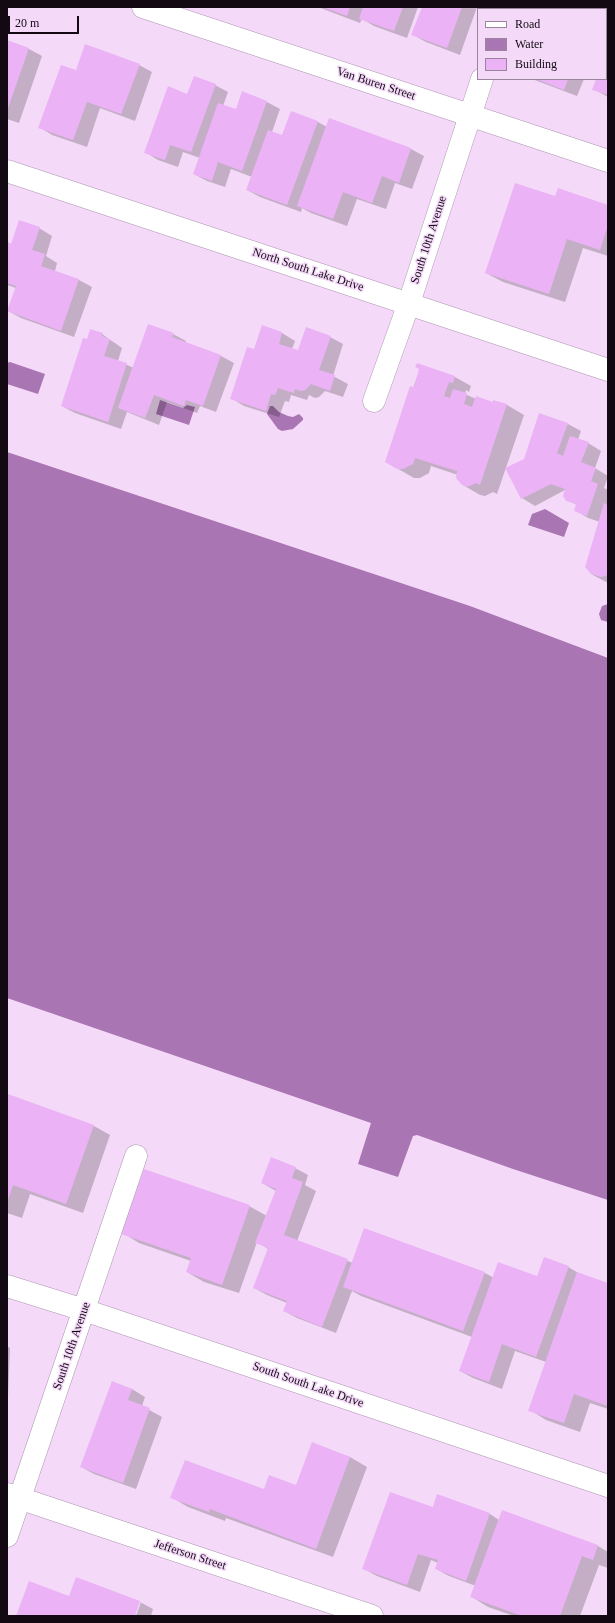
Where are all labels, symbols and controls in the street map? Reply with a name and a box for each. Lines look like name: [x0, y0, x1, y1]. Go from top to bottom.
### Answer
scale bar: [10, 8, 81, 34]
legend: [477, 8, 607, 80]
text: 20 m: [15, 16, 39, 30]
text: Road: [515, 17, 540, 31]
text: Water: [515, 37, 543, 51]
text: Building: [515, 57, 557, 71]
street label: Van Buren Street: [335, 64, 417, 104]
street label: South 10th Avenue: [408, 194, 450, 286]
street label: North South Lake Drive: [250, 245, 366, 295]
street label: South 10th Avenue: [50, 1300, 94, 1392]
street label: South South Lake Drive: [251, 1359, 365, 1411]
street label: Jefferson Street: [152, 1537, 228, 1573]

